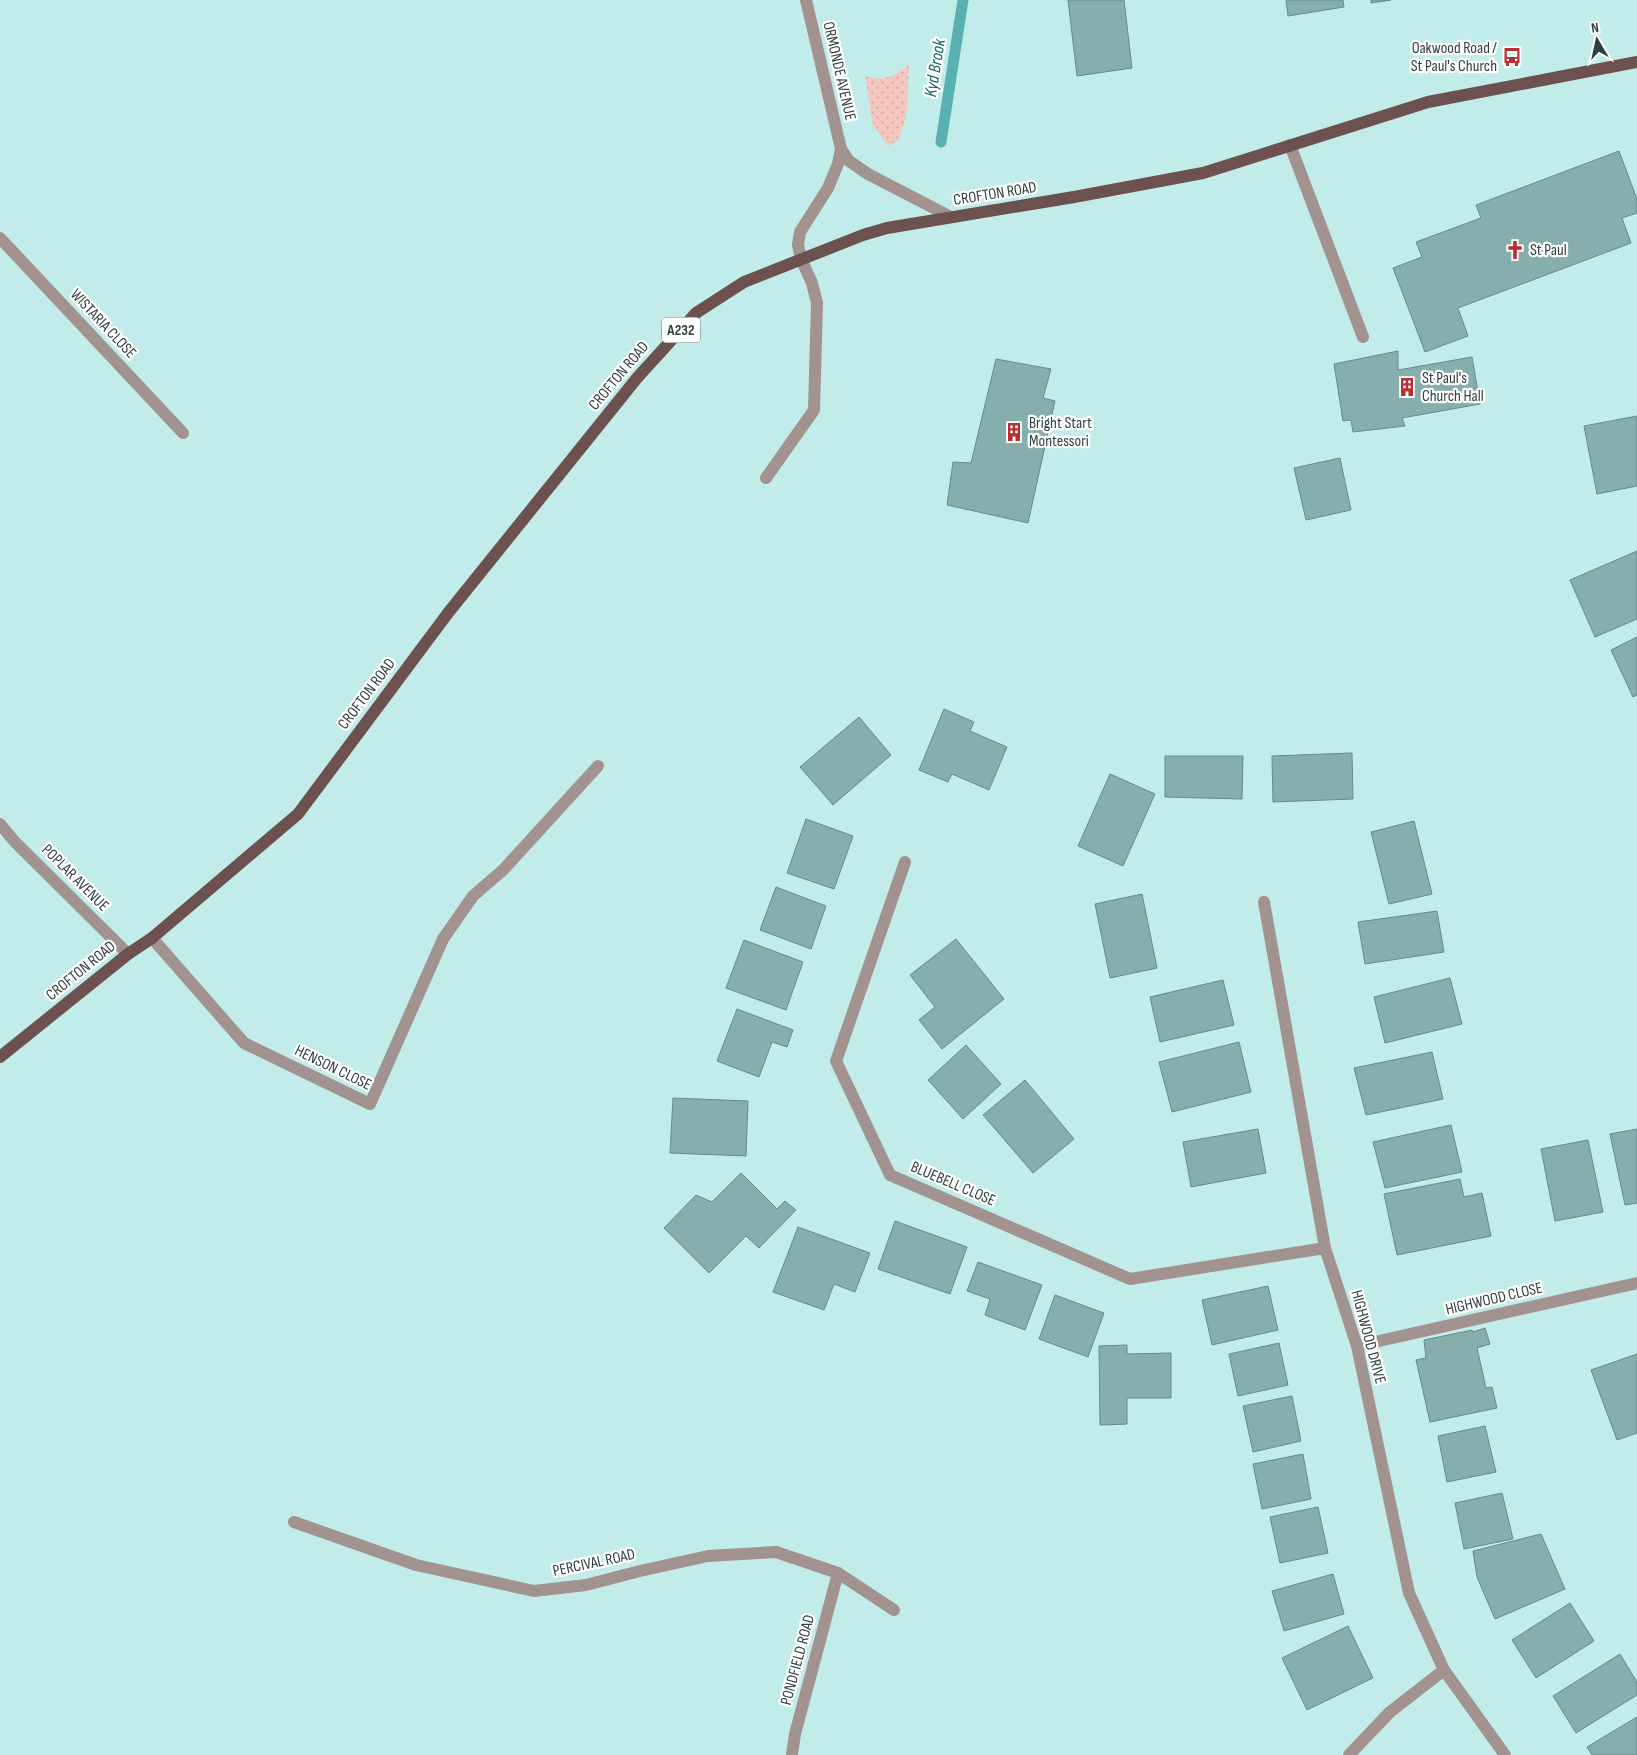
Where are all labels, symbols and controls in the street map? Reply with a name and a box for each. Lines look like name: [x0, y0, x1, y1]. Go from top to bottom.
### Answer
north arrow: [1572, 15, 1622, 65]
text: N: [1590, 19, 1600, 37]
street label: ORMONDE AVENUE: [818, 20, 860, 122]
water label: Kyd Brook: [920, 36, 950, 98]
place label: Oakwood Road / St Paul's Church: [1411, 39, 1497, 76]
bus stop icon: Oakwood Road / St Paul's Church: [1501, 46, 1523, 68]
street label: CROFTON ROAD: [952, 178, 1038, 210]
church icon: St Paul: [1504, 239, 1526, 261]
place label: St Paul: [1530, 241, 1567, 260]
street label: WISTARIA CLOSE: [66, 285, 140, 363]
road number: A232: [662, 318, 700, 342]
street label: CROFTON ROAD: [585, 338, 653, 414]
place label: St Paul's Church Hall: [1422, 369, 1484, 406]
building icon: St Paul's Church Hall: [1396, 376, 1418, 398]
place label: Bright Start Montessori: [1029, 414, 1092, 451]
building icon: Bright Start Montessori: [1003, 421, 1025, 443]
street label: CROFTON ROAD: [334, 655, 400, 733]
street label: POPLAR AVENUE: [37, 840, 113, 916]
street label: CROFTON ROAD: [42, 937, 120, 1005]
street label: HENSON CLOSE: [292, 1041, 374, 1095]
street label: BLUEBELL CLOSE: [908, 1158, 998, 1210]
street label: HIGHWOOD CLOSE: [1444, 1279, 1544, 1319]
street label: HIGHWOOD DRIVE: [1346, 1288, 1390, 1386]
street label: PERCIVAL ROAD: [551, 1545, 637, 1581]
street label: PONDFIELD ROAD: [777, 1613, 819, 1707]

